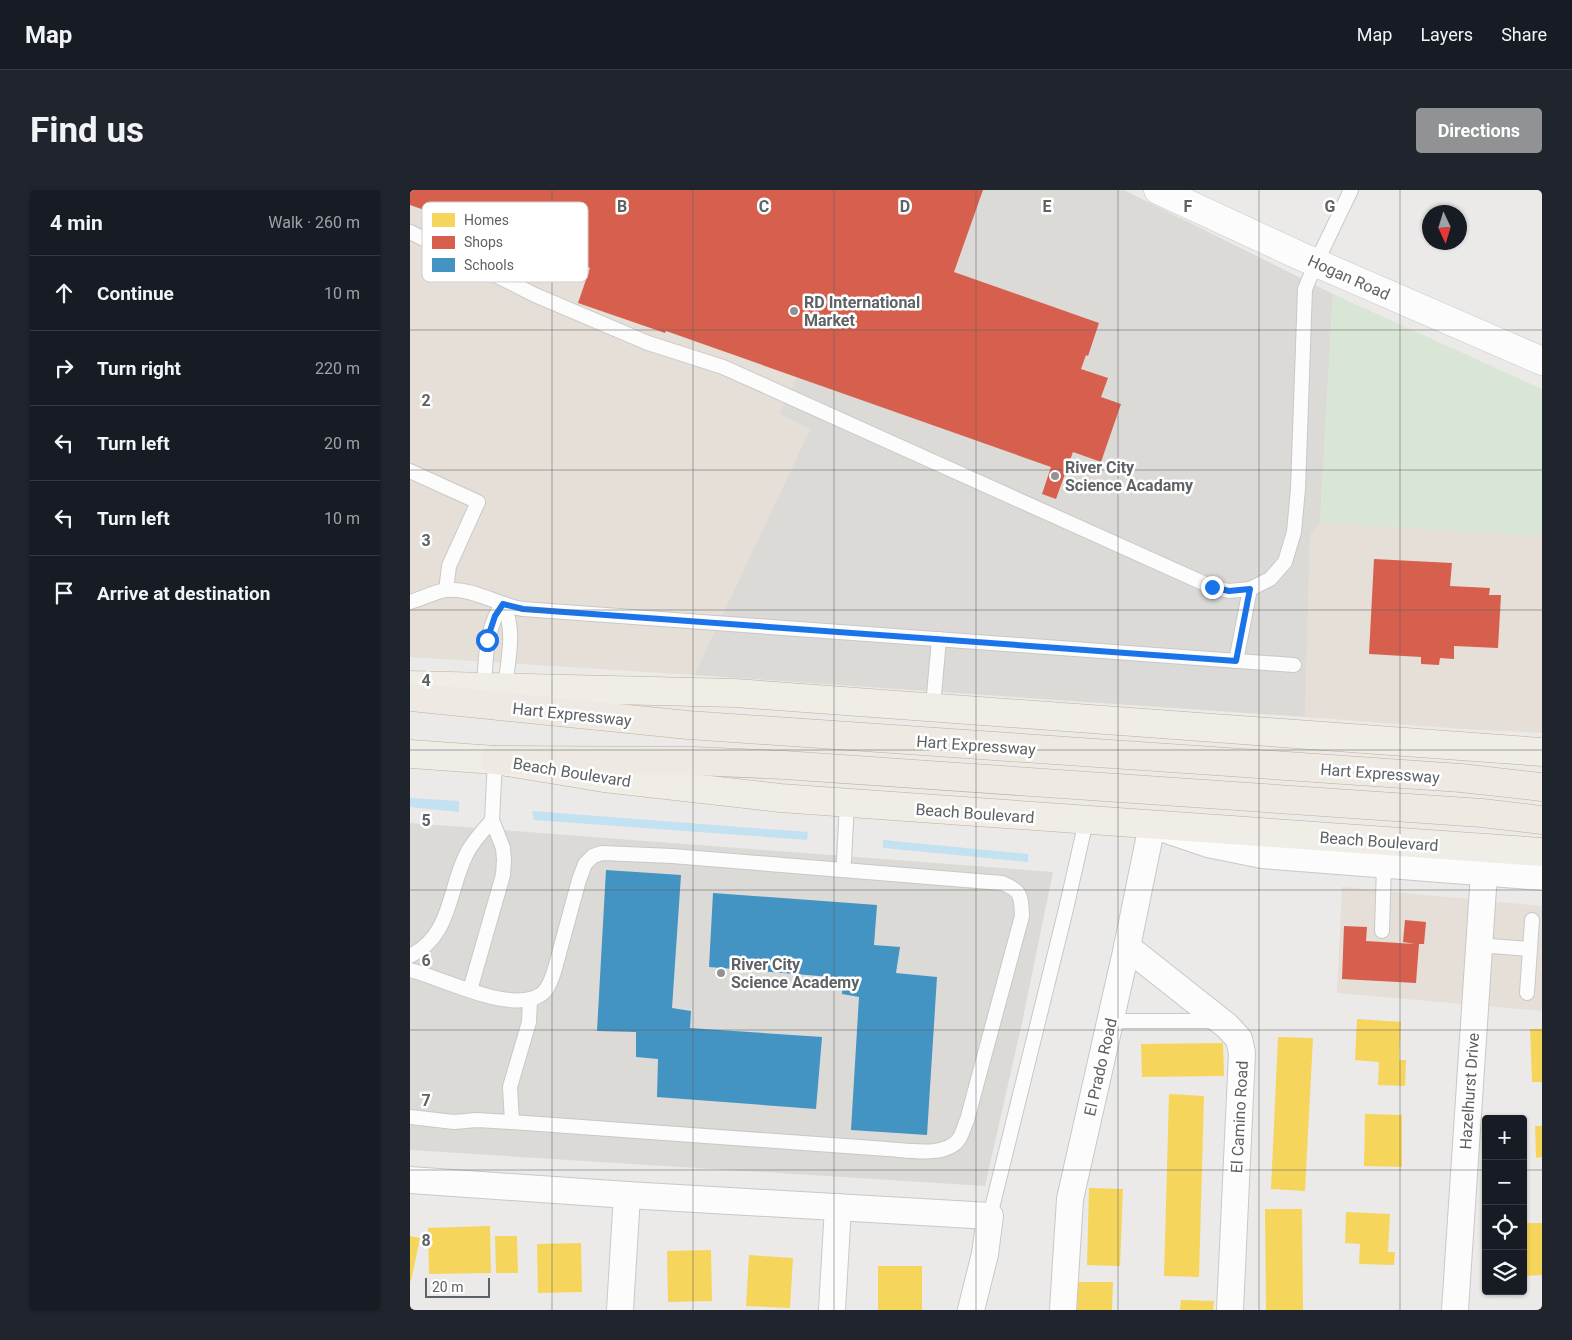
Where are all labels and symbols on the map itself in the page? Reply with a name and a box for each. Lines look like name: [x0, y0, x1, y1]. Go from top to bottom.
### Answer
text: B: [617, 197, 627, 216]
text: C: [759, 197, 769, 216]
text: D: [900, 197, 910, 216]
text: E: [1043, 197, 1052, 216]
text: F: [1184, 197, 1193, 216]
text: G: [1325, 197, 1336, 216]
legend: [422, 202, 588, 282]
north arrow: [1422, 205, 1467, 250]
text: Homes: [464, 212, 509, 228]
text: Shops: [464, 234, 503, 250]
street label: Hogan Road: [1305, 251, 1393, 304]
text: Schools: [464, 257, 514, 273]
place label: RD International Market: [804, 293, 920, 330]
marker: RD International Market: [788, 305, 800, 317]
text: 2: [421, 391, 431, 410]
place label: River City Science Acadamy: [1065, 458, 1194, 495]
marker: River City Science Acadamy: [1049, 470, 1061, 482]
text: 3: [421, 531, 431, 550]
route end: [1201, 576, 1224, 599]
route start: [476, 629, 499, 652]
text: 4: [421, 671, 431, 690]
street label: Hart Expressway: [511, 699, 633, 730]
street label: Hart Expressway: [916, 732, 1037, 759]
street label: Beach Boulevard: [512, 754, 632, 791]
street label: Hart Expressway: [1320, 760, 1441, 787]
street label: Beach Boulevard: [915, 800, 1035, 827]
text: 5: [421, 811, 431, 830]
street label: Beach Boulevard: [1319, 828, 1439, 855]
text: 6: [421, 951, 431, 970]
place label: River City Science Academy: [731, 955, 860, 992]
marker: River City Science Academy: [715, 967, 727, 979]
street label: El Prado Road: [1080, 1016, 1121, 1118]
street label: Hazelhurst Drive: [1456, 1032, 1483, 1150]
street label: El Camino Road: [1227, 1060, 1252, 1174]
text: 7: [421, 1091, 431, 1110]
text: 8: [421, 1231, 431, 1250]
scale bar: [425, 1275, 490, 1298]

